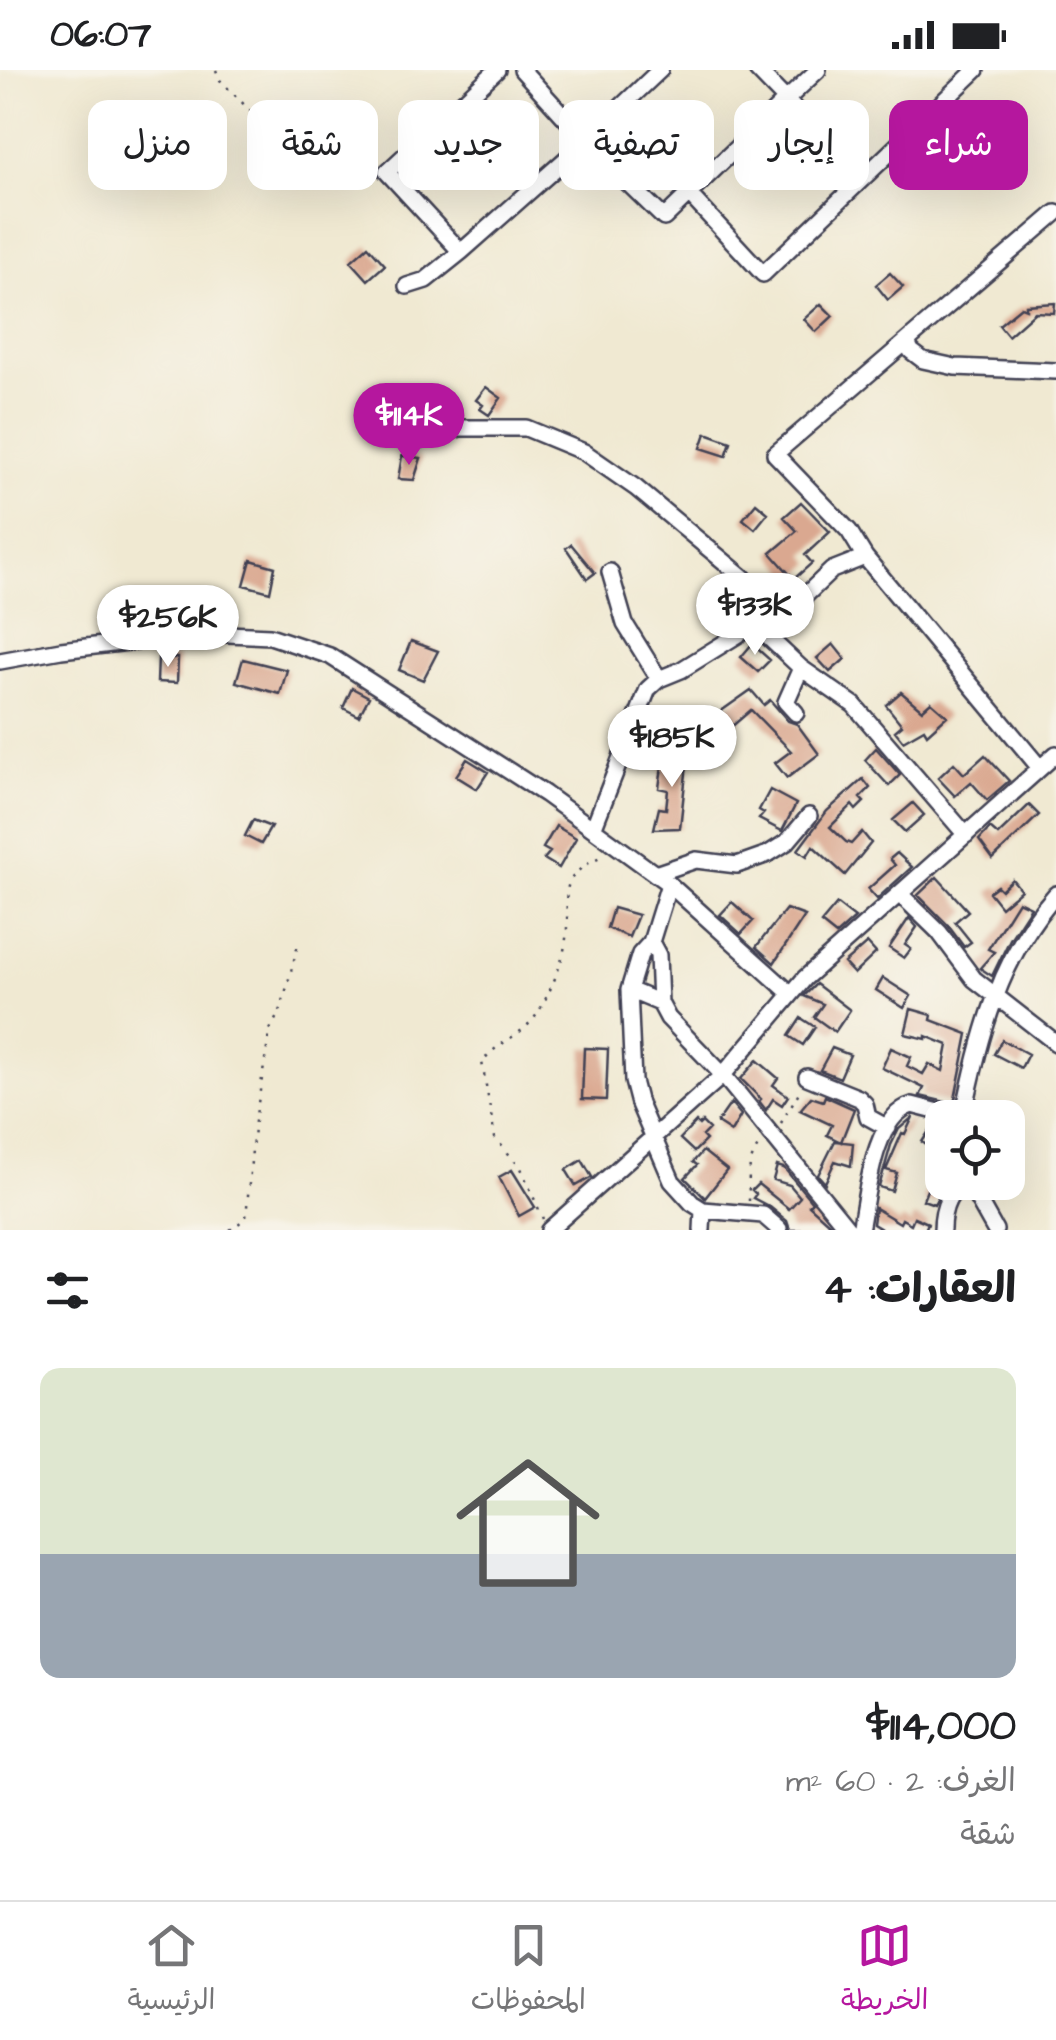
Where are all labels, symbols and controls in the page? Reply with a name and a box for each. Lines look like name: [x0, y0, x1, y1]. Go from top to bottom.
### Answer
text: 06:07: [50, 9, 152, 61]
chip: منزل: [88, 100, 227, 190]
chip: شقة: [247, 100, 378, 190]
chip: جديد: [398, 100, 539, 190]
chip: تصفية: [559, 100, 714, 190]
chip: إيجار: [734, 100, 869, 190]
chip: شراء: [889, 100, 1028, 190]
pin: $114K: [339, 383, 479, 468]
text: $114K: [375, 393, 443, 438]
pin: $133K: [685, 573, 825, 658]
text: $133K: [718, 583, 792, 628]
pin: $256K: [98, 585, 238, 670]
text: $256K: [119, 595, 217, 640]
pin: $185K: [602, 705, 742, 790]
text: $185K: [630, 715, 714, 760]
map controls: [925, 1100, 1025, 1200]
button: locate: [925, 1100, 1025, 1200]
text: العقارات: 4: [823, 1261, 1016, 1319]
icon: filters: [40, 1263, 95, 1318]
icon: home: [438, 1433, 618, 1613]
text: $114,000: [866, 1698, 1016, 1756]
text: الغرف: 2 · 60 m²: [786, 1759, 1016, 1804]
text: شقة: [960, 1812, 1016, 1857]
tab: الرئيسية: [128, 1918, 216, 2024]
tab: المحفوظات: [471, 1918, 586, 2024]
tab: الخريطة: [841, 1918, 928, 2024]

